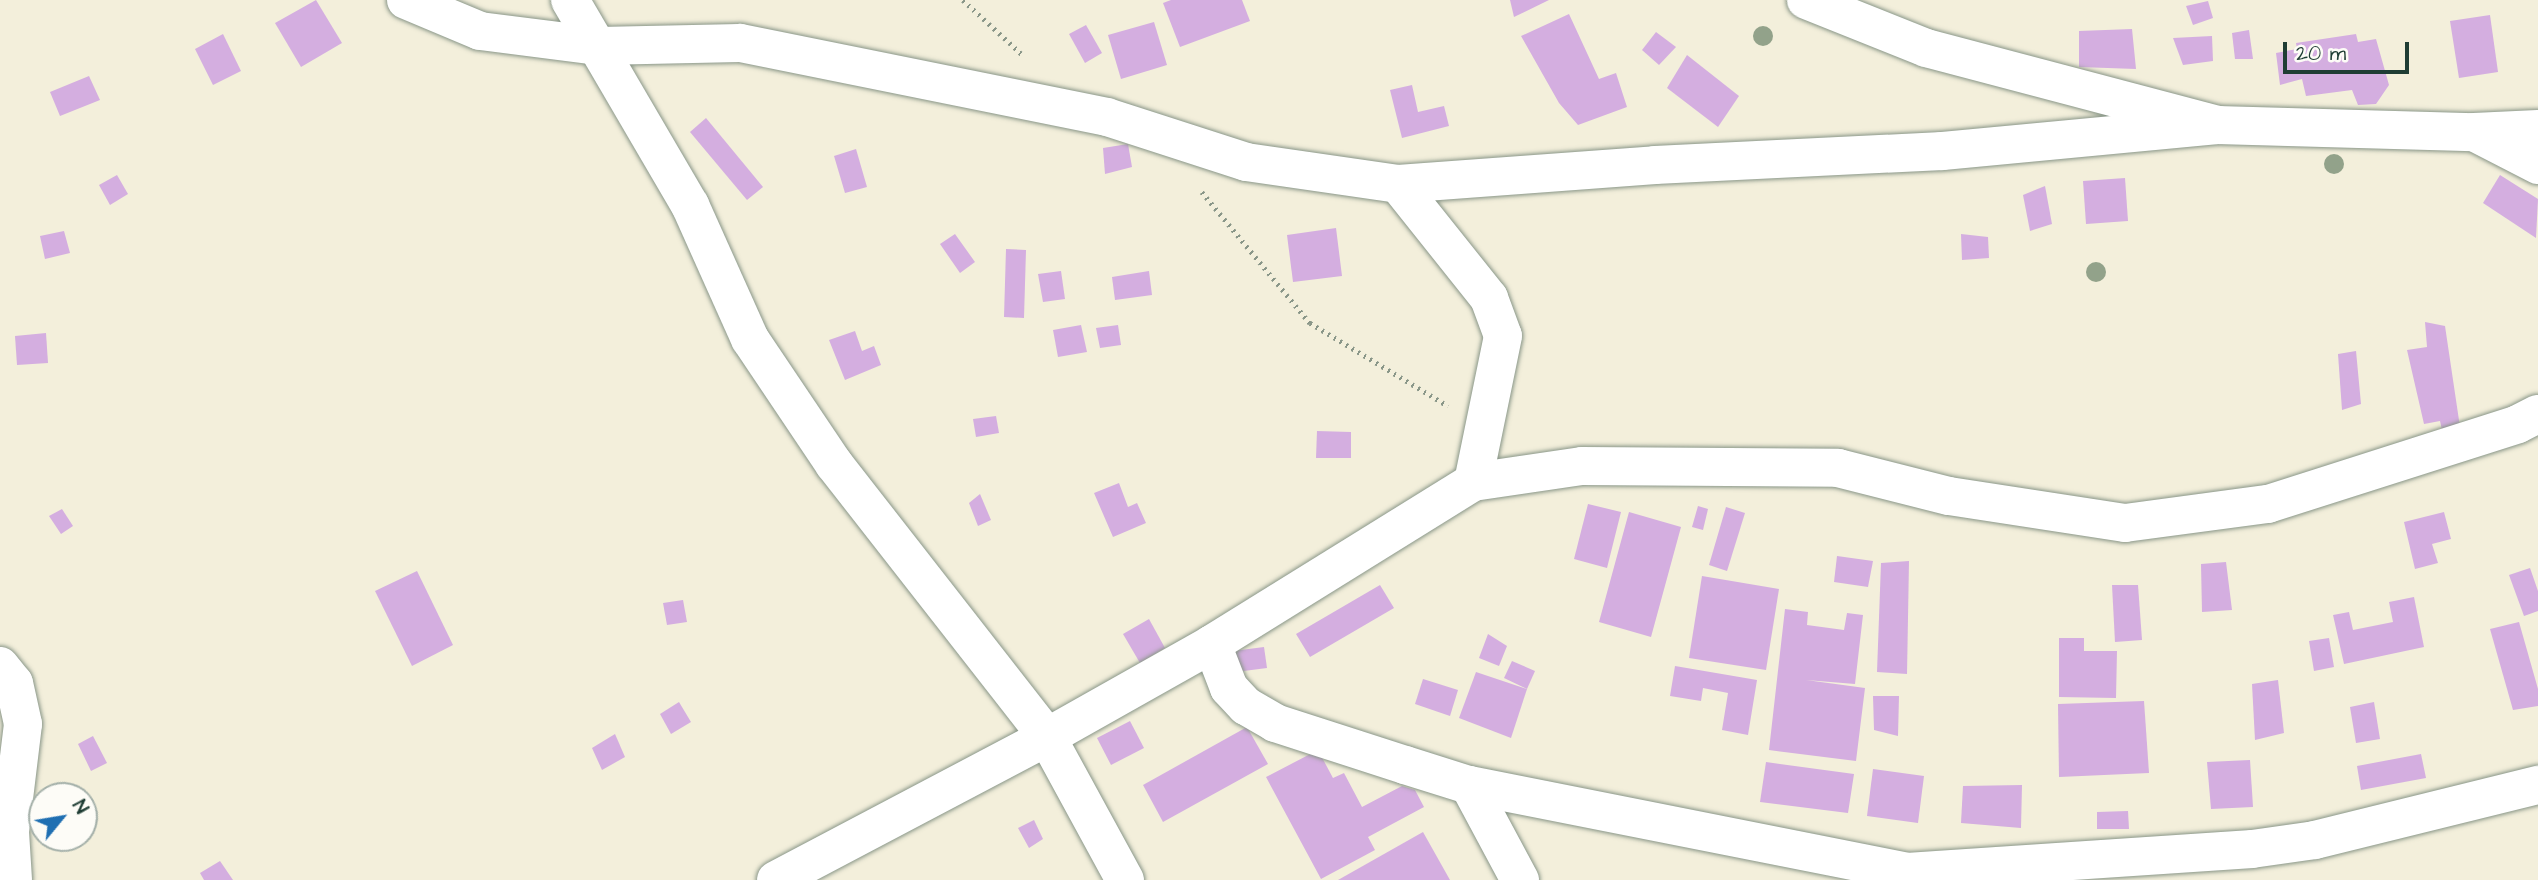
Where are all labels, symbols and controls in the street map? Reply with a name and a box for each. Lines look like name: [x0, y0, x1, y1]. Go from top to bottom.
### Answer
scale bar: [2286, 28, 2412, 72]
text: 20 m: [2296, 39, 2346, 68]
north arrow: [28, 782, 98, 852]
text: N: [65, 795, 95, 819]

